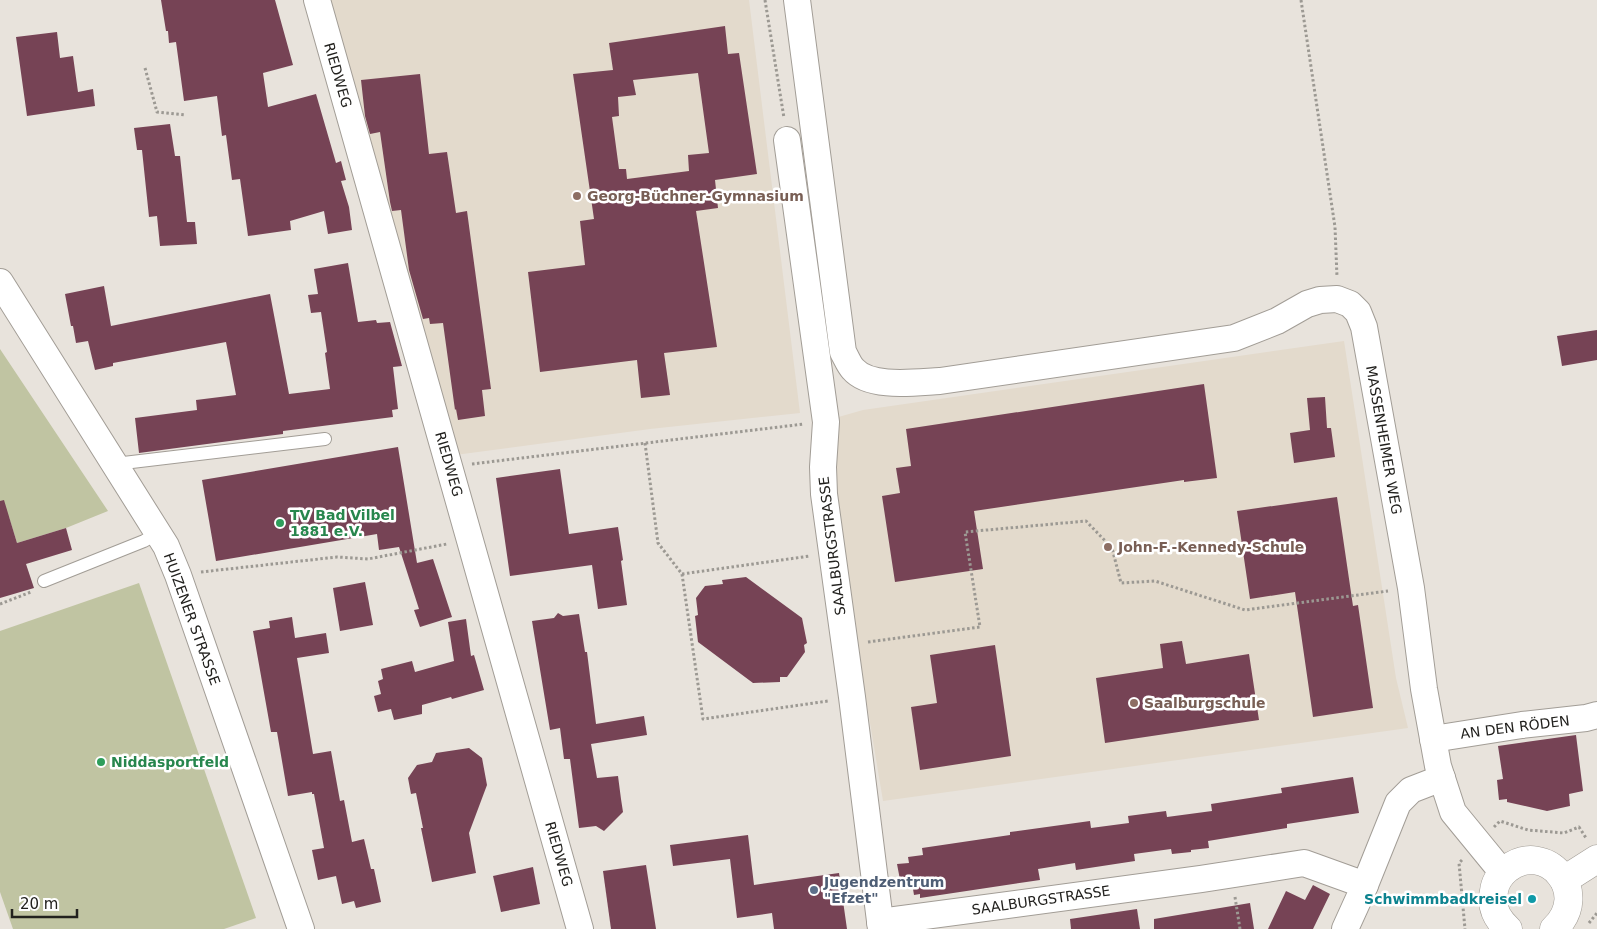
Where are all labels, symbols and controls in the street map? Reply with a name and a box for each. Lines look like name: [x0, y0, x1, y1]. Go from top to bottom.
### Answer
street label: RIEDWEG: [321, 41, 355, 109]
place label: Georg-Büchner-Gymnasium: [587, 188, 804, 204]
marker: Georg-Büchner-Gymnasium: [571, 190, 583, 202]
street label: MASSENHEIMER WEG: [1363, 364, 1405, 516]
street label: RIEDWEG: [432, 430, 466, 498]
street label: SAALBURGSTRASSE: [816, 476, 848, 616]
place label: TV Bad Vilbel 1881 e.V.: [290, 507, 395, 539]
marker: TV Bad Vilbel 1881 e.V.: [274, 517, 286, 529]
place label: John-F.-Kennedy-Schule: [1117, 539, 1304, 555]
marker: John-F.-Kennedy-Schule: [1102, 541, 1114, 553]
street label: HUIZENER STRASSE: [161, 551, 223, 687]
place label: Saalburgschule: [1144, 695, 1266, 711]
marker: Saalburgschule: [1128, 697, 1140, 709]
street label: AN DEN RÖDEN: [1459, 711, 1571, 742]
place label: Niddasportfeld: [111, 754, 229, 770]
marker: Niddasportfeld: [95, 756, 107, 768]
street label: RIEDWEG: [542, 820, 576, 888]
place label: Jugendzentrum "Efzet": [823, 874, 944, 906]
street label: SAALBURGSTRASSE: [971, 882, 1111, 918]
marker: Jugendzentrum "Efzet": [808, 884, 820, 896]
scale bar: [12, 886, 78, 918]
place label: Schwimmbadkreisel: [1364, 891, 1522, 907]
marker: Schwimmbadkreisel: [1526, 893, 1538, 905]
text: 20 m: [20, 895, 58, 913]

